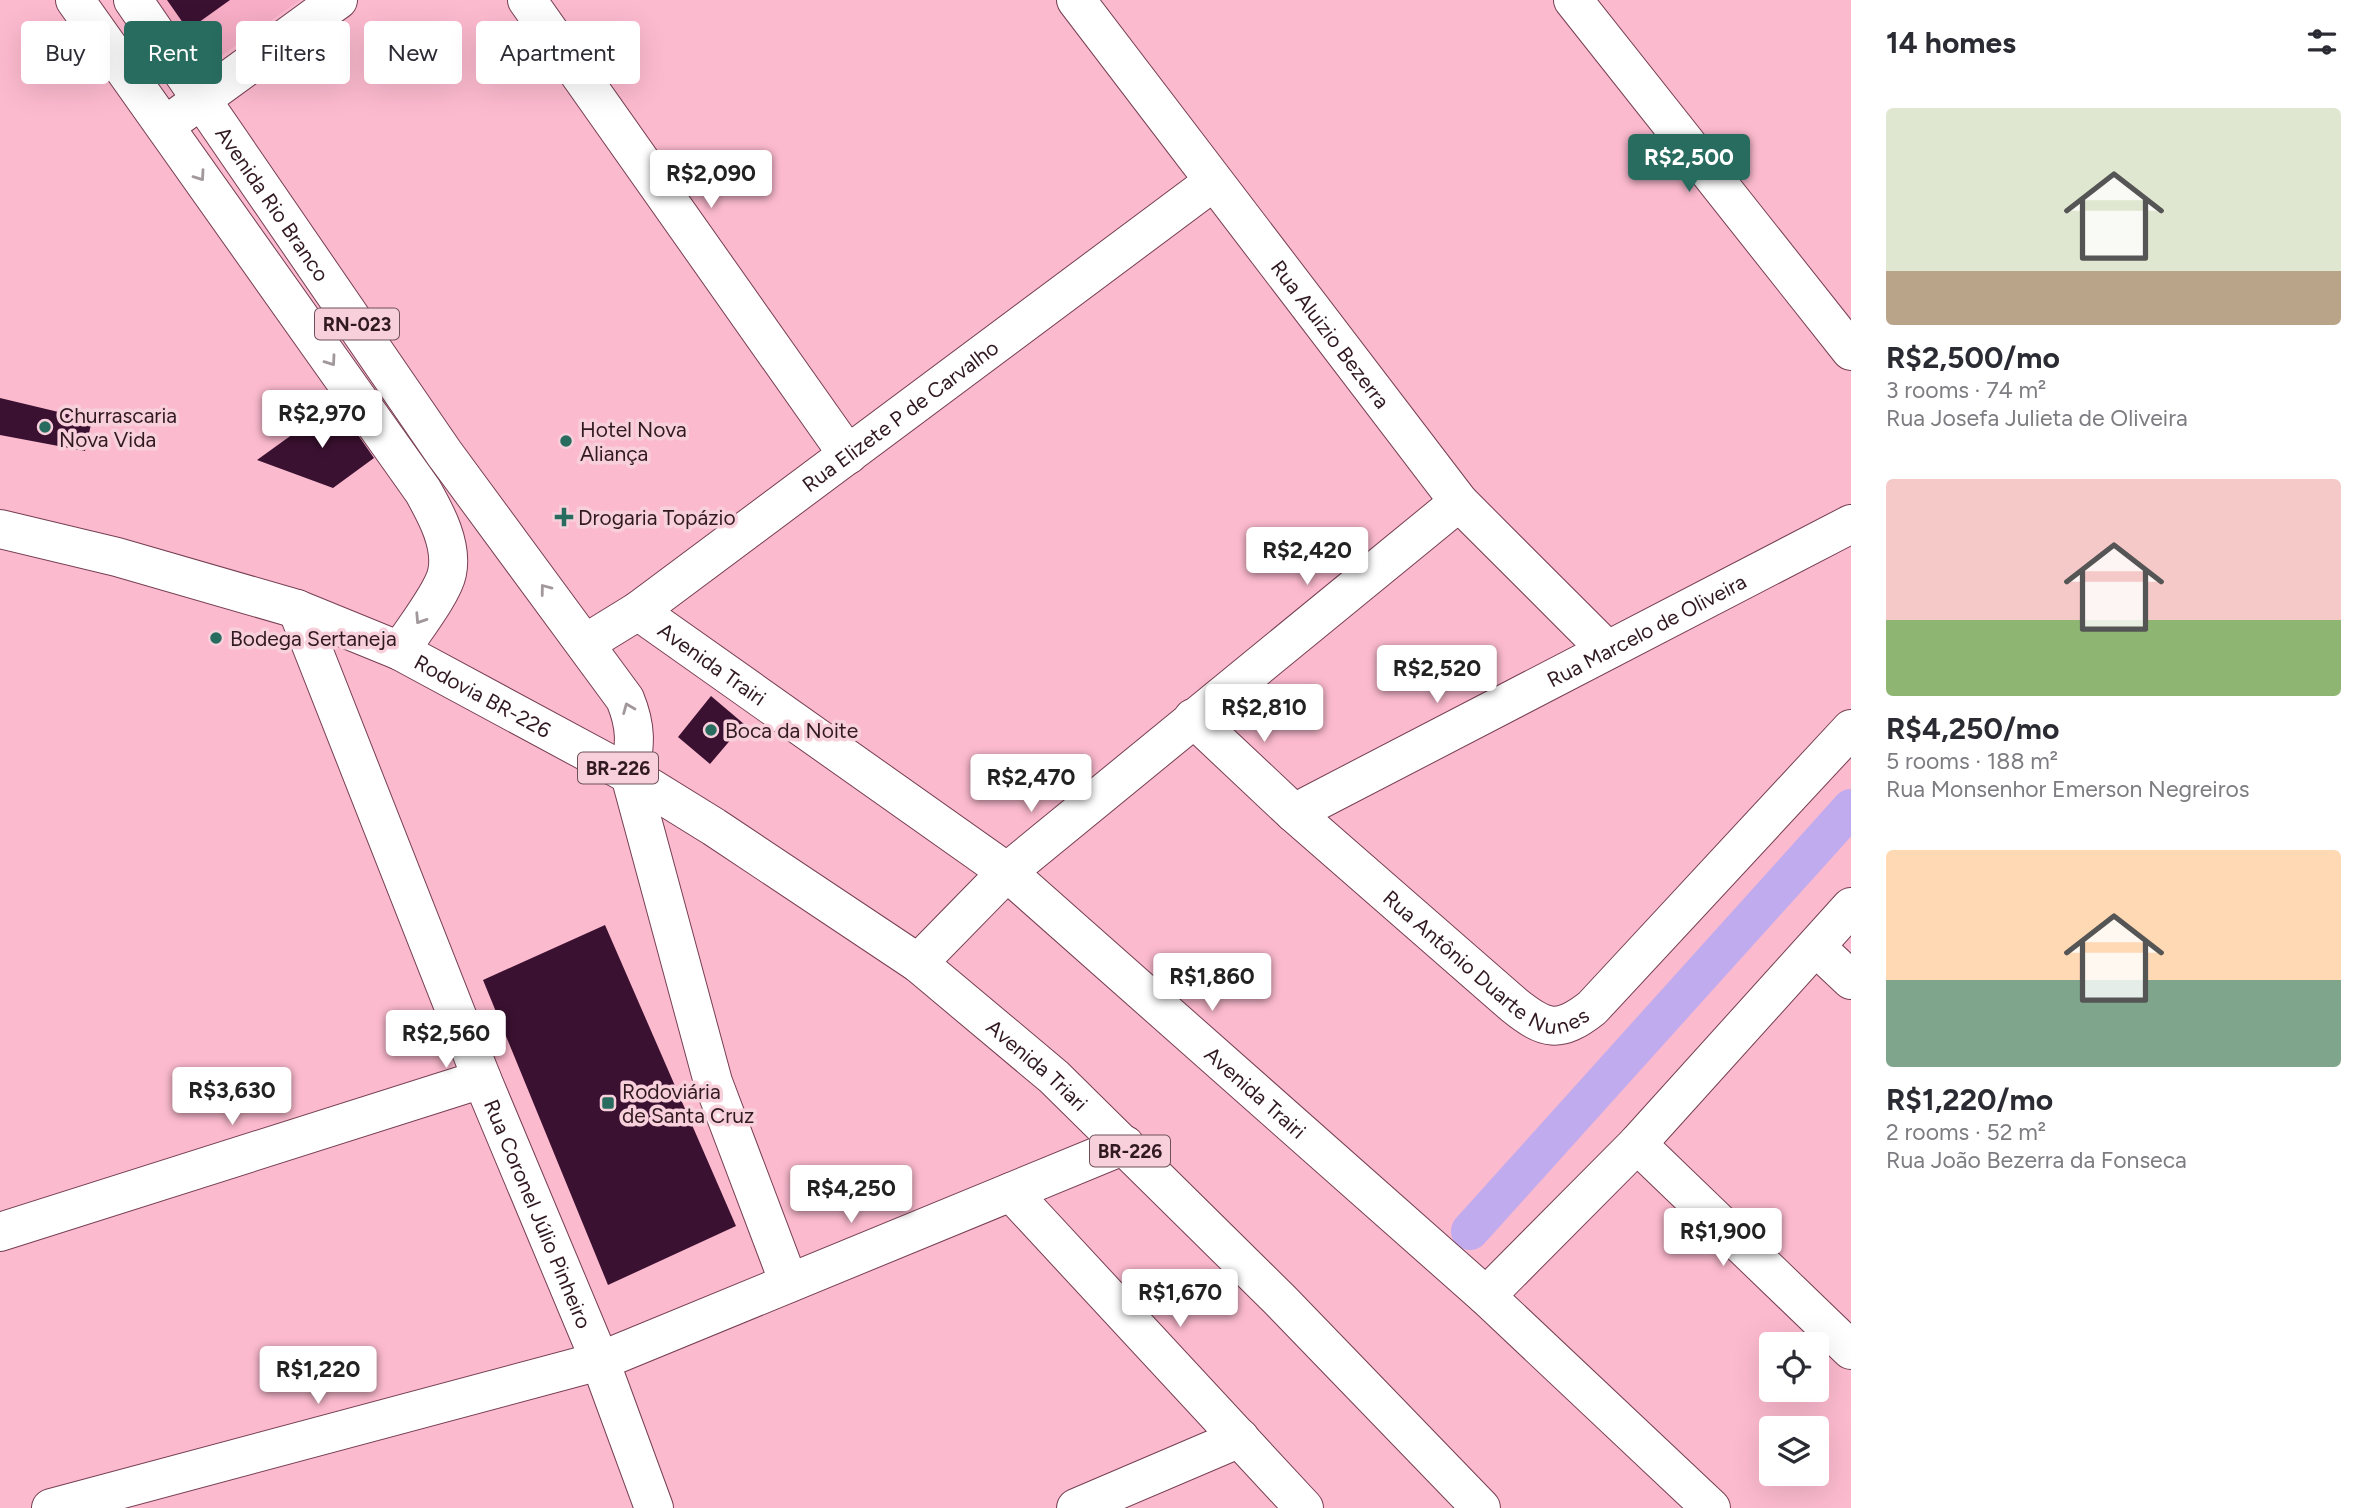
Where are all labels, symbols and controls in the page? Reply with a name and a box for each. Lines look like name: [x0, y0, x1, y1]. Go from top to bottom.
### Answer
chip: Buy: [21, 21, 110, 84]
chip: Rent: [124, 21, 222, 84]
chip: Filters: [236, 21, 350, 84]
chip: New: [364, 21, 462, 84]
chip: Apartment: [476, 21, 640, 84]
icon: filters: [2303, 23, 2341, 61]
text: 14 homes: [1886, 24, 2016, 61]
street label: Avenida Rio Branco: [211, 121, 335, 286]
pin: R$2,500: [1624, 134, 1754, 194]
text: R$2,500: [1644, 143, 1734, 171]
pin: R$2,090: [646, 150, 776, 210]
icon: home: [2051, 153, 2177, 279]
text: R$2,090: [666, 159, 756, 187]
one-way arrow: [192, 168, 204, 181]
street label: Rua Aluizio Bezerra: [1266, 255, 1395, 413]
road number: RN-023: [315, 308, 399, 340]
street label: Rua Elizete P de Carvalho: [797, 334, 1003, 497]
text: R$2,500/mo: [1886, 339, 2060, 376]
one-way arrow: [323, 353, 335, 366]
text: 3 rooms · 74 m²: [1886, 376, 2046, 404]
pin: R$2,970: [257, 391, 387, 450]
text: R$2,970: [278, 399, 366, 427]
place label: Churrascaria Nova Vida: [59, 403, 177, 452]
text: Rua Josefa Julieta de Oliveira: [1886, 404, 2188, 432]
place label: Hotel Nova Aliança: [580, 417, 687, 466]
marker: Churrascaria Nova Vida: [37, 419, 53, 435]
marker: Hotel Nova Aliança: [558, 433, 574, 449]
place label: Drogaria Topázio: [578, 505, 736, 530]
marker: Drogaria Topázio: [556, 509, 572, 525]
icon: home: [2051, 524, 2177, 650]
pin: R$2,420: [1242, 528, 1372, 587]
text: R$2,420: [1262, 536, 1352, 564]
street label: Rua Marcelo de Oliveira: [1543, 568, 1750, 692]
one-way arrow: [540, 584, 553, 597]
one-way arrow: [416, 611, 429, 624]
street label: Avenida Trairi: [654, 617, 771, 710]
place label: Bodega Sertaneja: [230, 626, 397, 651]
marker: Bodega Sertaneja: [208, 630, 224, 646]
pin: R$2,520: [1372, 646, 1502, 705]
street label: Rodovia BR-226: [410, 649, 556, 743]
text: R$2,520: [1393, 654, 1481, 682]
pin: R$2,810: [1199, 684, 1329, 744]
text: R$2,810: [1221, 693, 1307, 721]
one-way arrow: [623, 703, 637, 715]
text: R$4,250/mo: [1886, 710, 2059, 747]
place label: Boca da Noite: [725, 718, 858, 743]
marker: Boca da Noite: [703, 722, 719, 738]
text: 5 rooms · 188 m²: [1886, 747, 2058, 775]
road number: BR-226: [578, 752, 658, 783]
pin: R$2,470: [966, 754, 1096, 814]
text: R$2,470: [986, 763, 1076, 791]
text: Rua Monsenhor Emerson Negreiros: [1886, 775, 2249, 803]
street label: Rua Antônio Duarte Nunes: [1379, 885, 1593, 1039]
icon: home: [2051, 895, 2177, 1021]
pin: R$1,860: [1147, 954, 1277, 1013]
text: R$1,860: [1169, 962, 1255, 990]
pin: R$2,560: [381, 1010, 511, 1070]
street label: Avenida Triari: [982, 1014, 1093, 1116]
text: R$2,560: [402, 1019, 490, 1047]
street label: Avenida Trairi: [1200, 1041, 1311, 1143]
pin: R$3,630: [167, 1068, 297, 1127]
text: R$3,630: [188, 1076, 276, 1104]
place label: Rodoviária de Santa Cruz: [622, 1079, 754, 1128]
text: R$1,220/mo: [1886, 1081, 2053, 1118]
street label: Rua Coronel Júlio Pinheiro: [479, 1095, 597, 1332]
marker: Rodoviária de Santa Cruz: [600, 1095, 616, 1111]
text: 2 rooms · 52 m²: [1886, 1118, 2046, 1146]
road number: BR-226: [1090, 1135, 1170, 1166]
text: Rua João Bezerra da Fonseca: [1886, 1146, 2187, 1174]
pin: R$4,250: [786, 1166, 916, 1225]
text: R$4,250: [806, 1174, 896, 1202]
pin: R$1,900: [1658, 1208, 1788, 1268]
text: R$1,900: [1680, 1217, 1766, 1245]
pin: R$1,670: [1115, 1270, 1245, 1329]
text: R$1,670: [1138, 1278, 1222, 1306]
map controls: [1759, 1332, 1829, 1486]
button: locate: [1759, 1332, 1829, 1402]
pin: R$1,220: [253, 1346, 383, 1406]
text: R$1,220: [276, 1355, 360, 1383]
button: layers: [1759, 1416, 1829, 1486]

